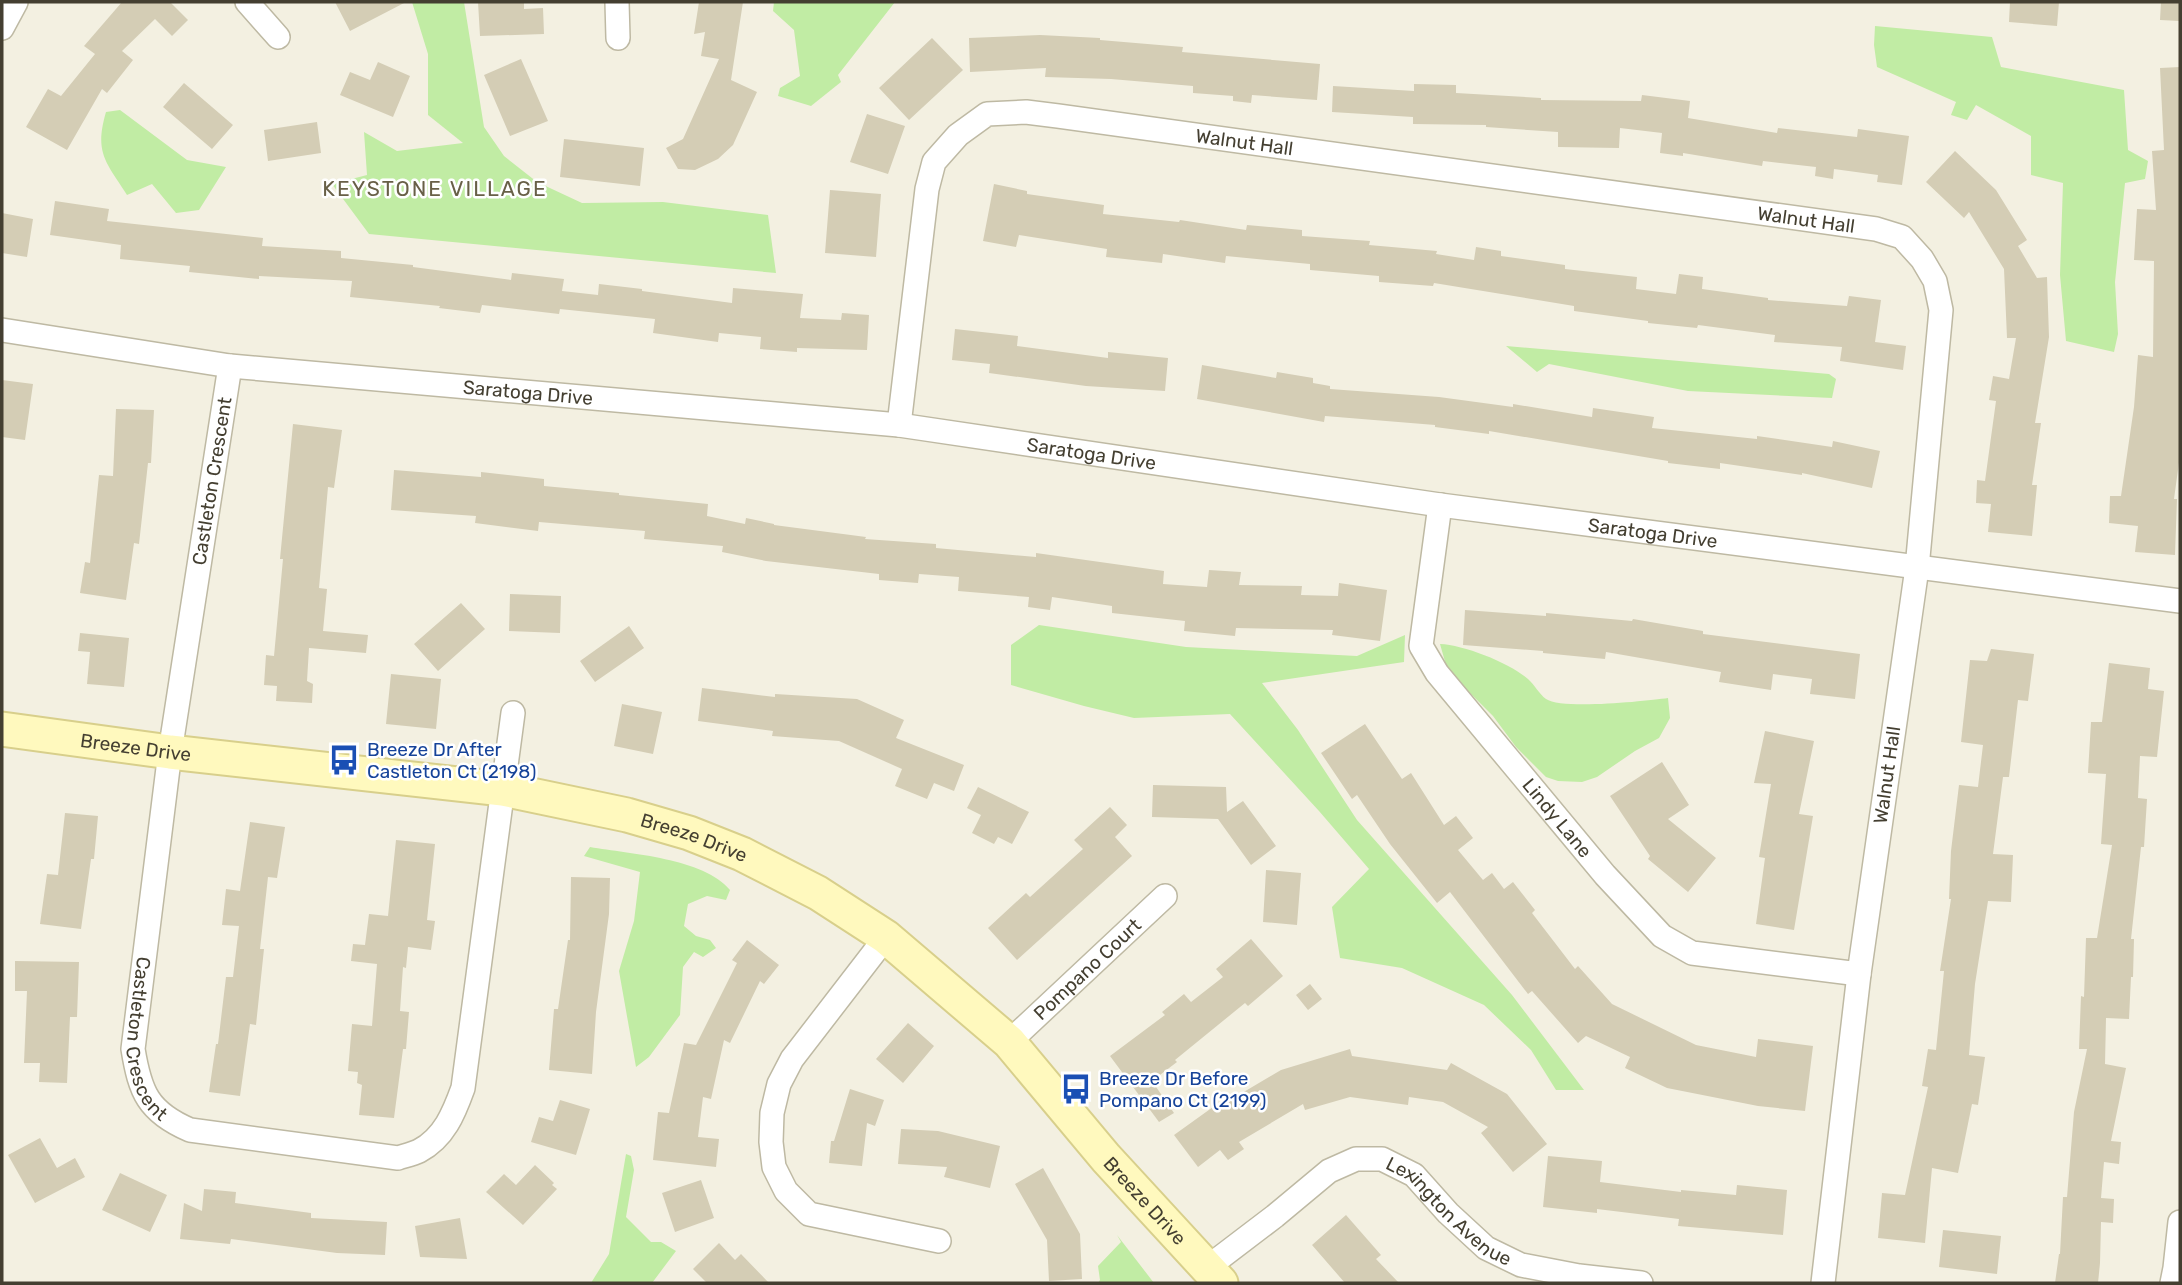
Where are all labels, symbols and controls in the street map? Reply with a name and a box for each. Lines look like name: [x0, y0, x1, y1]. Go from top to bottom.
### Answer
street label: Walnut Hall: [1194, 124, 1295, 160]
district label: KEYSTONE VILLAGE: [322, 176, 548, 201]
street label: Walnut Hall: [1756, 201, 1856, 237]
street label: Saratoga Drive: [462, 375, 594, 409]
street label: Castleton Crescent: [187, 395, 237, 567]
street label: Saratoga Drive: [1025, 433, 1158, 474]
street label: Saratoga Drive: [1587, 513, 1719, 552]
street label: Walnut Hall: [1869, 725, 1905, 825]
street label: Breeze Drive: [79, 728, 192, 766]
place label: Breeze Dr After Castleton Ct (2198): [367, 738, 536, 783]
bus stop icon: Breeze Dr After Castleton Ct (2198): [327, 743, 361, 777]
street label: Lindy Lane: [1518, 773, 1597, 862]
street label: Breeze Drive: [638, 808, 751, 867]
street label: Pompano Court: [1029, 913, 1146, 1025]
street label: Castleton Crescent: [121, 955, 173, 1126]
place label: Breeze Dr Before Pompano Ct (2199): [1099, 1067, 1266, 1112]
bus stop icon: Breeze Dr Before Pompano Ct (2199): [1059, 1072, 1093, 1106]
street label: Breeze Drive: [1099, 1152, 1191, 1249]
street label: Lexington Avenue: [1383, 1152, 1515, 1270]

